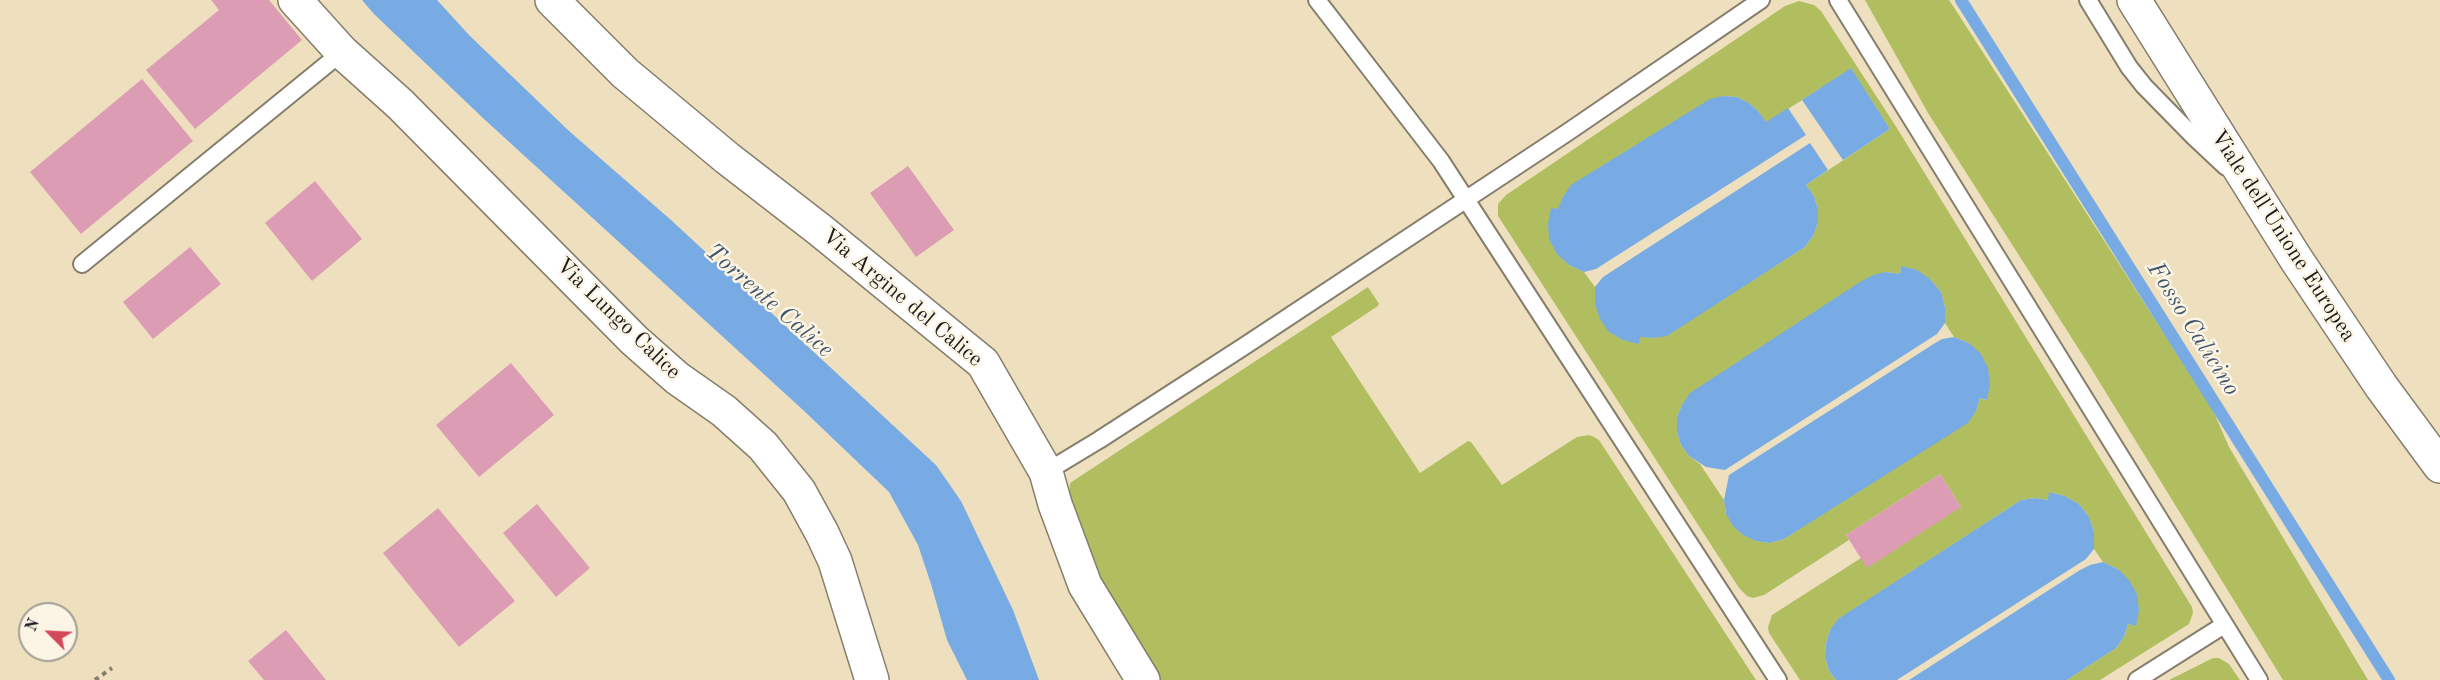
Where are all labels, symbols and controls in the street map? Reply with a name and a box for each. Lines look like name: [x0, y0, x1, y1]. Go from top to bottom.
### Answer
street label: Viale dell'Unione Europea: [2205, 125, 2361, 347]
street label: Via Argine del Calice: [816, 223, 988, 373]
water label: Torrente Calice: [699, 238, 839, 364]
street label: Via Lungo Calice: [550, 253, 686, 385]
water label: Fosso Calicino: [2140, 257, 2246, 401]
north arrow: [18, 602, 78, 662]
text: N: [24, 617, 43, 634]

